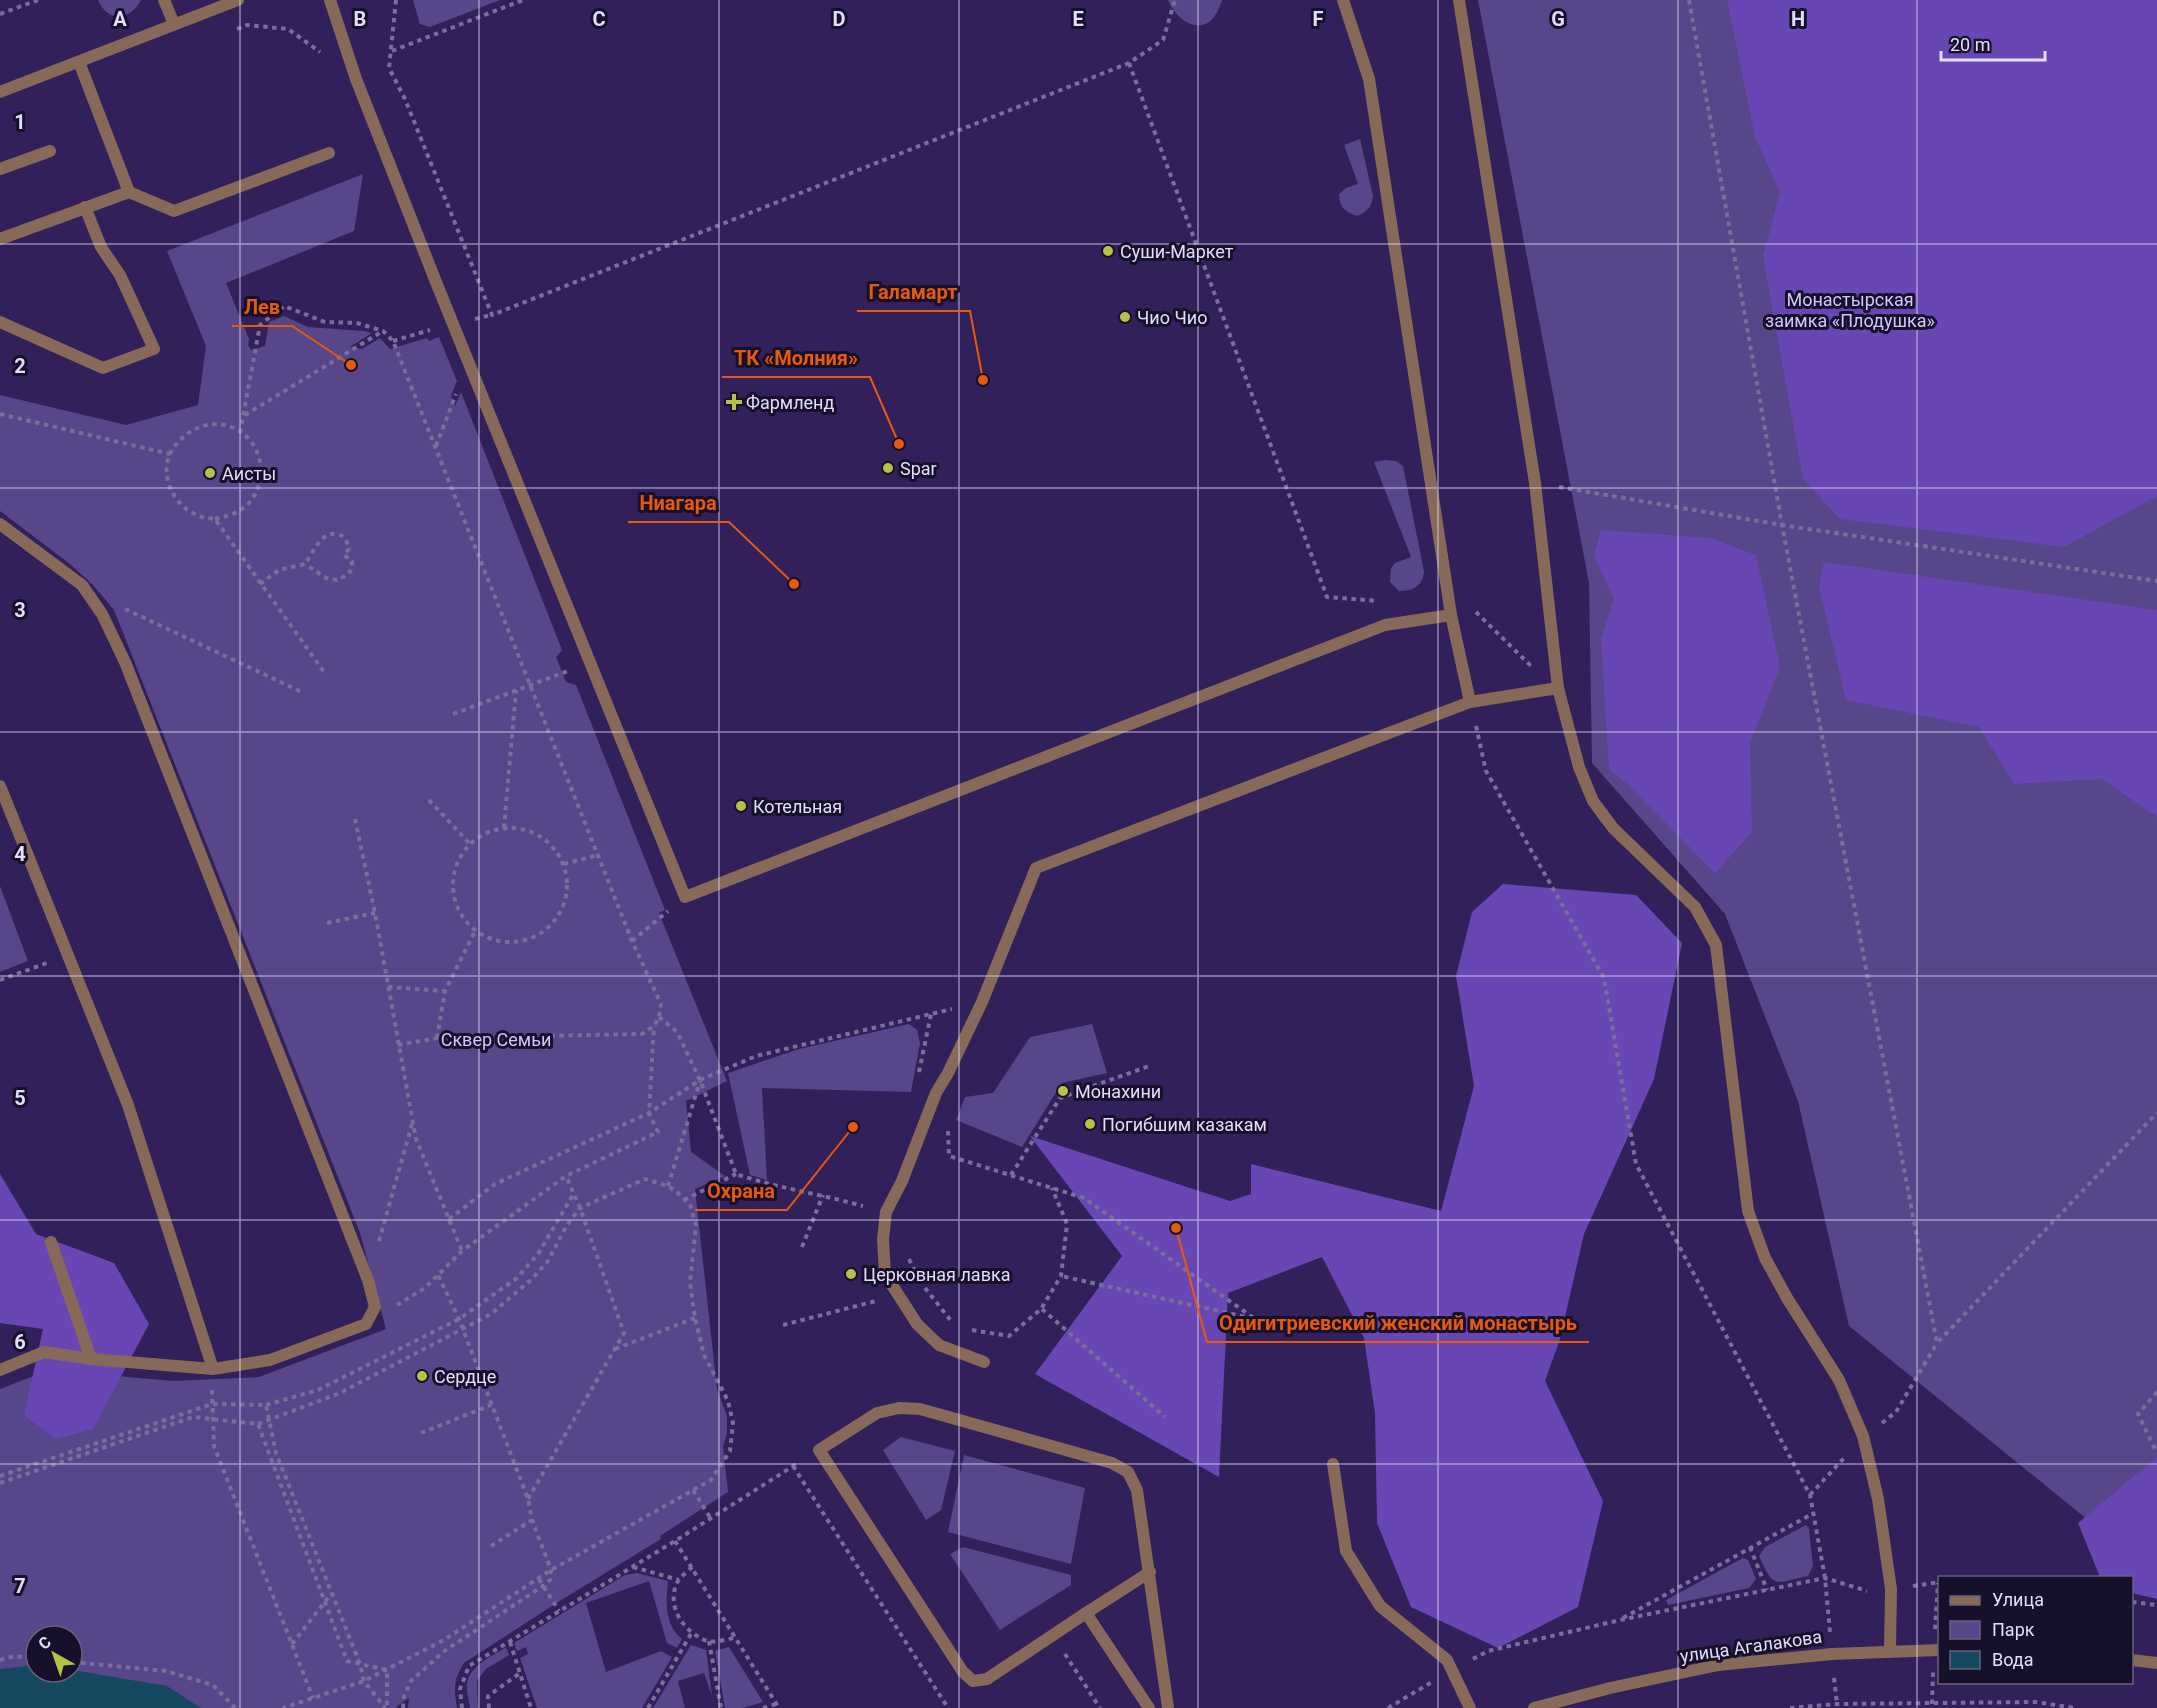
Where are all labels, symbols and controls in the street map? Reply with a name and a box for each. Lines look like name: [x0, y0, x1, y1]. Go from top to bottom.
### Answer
text: A: [113, 7, 127, 31]
text: B: [354, 7, 366, 31]
text: C: [592, 7, 606, 31]
text: D: [833, 7, 846, 31]
text: E: [1072, 7, 1084, 31]
text: F: [1313, 7, 1324, 31]
text: G: [1551, 7, 1565, 31]
text: H: [1791, 7, 1805, 31]
scale bar: [1941, 24, 2044, 62]
text: 20 m: [1950, 34, 1990, 55]
text: 1: [14, 110, 26, 134]
place label: Суши-Маркет: [1120, 241, 1234, 262]
marker: Суши-Маркет: [1101, 244, 1115, 258]
callout: Галамарт: [857, 273, 970, 311]
text: Галамарт: [869, 280, 957, 304]
callout: Лев: [232, 288, 292, 326]
park label: Монастырская заимка «Плодушка»: [1765, 289, 1935, 331]
text: Лев: [244, 295, 280, 319]
place label: Чио Чио: [1137, 307, 1207, 328]
marker: Чио Чио: [1118, 310, 1132, 324]
callout: ТК «Молния»: [722, 339, 870, 377]
text: ТК «Молния»: [734, 346, 858, 370]
text: 2: [14, 354, 26, 378]
place label: Фармленд: [746, 392, 834, 413]
marker: Фармленд: [727, 395, 741, 409]
place label: Spar: [900, 458, 937, 479]
marker: Spar: [881, 461, 895, 475]
place label: Аисты: [222, 463, 276, 484]
marker: Аисты: [203, 466, 217, 480]
callout: Ниагара: [628, 484, 729, 522]
text: Ниагара: [639, 491, 717, 515]
text: 3: [14, 598, 26, 622]
place label: Котельная: [753, 796, 842, 817]
marker: Котельная: [734, 799, 748, 813]
text: 4: [14, 842, 26, 866]
park label: Сквер Семьи: [441, 1029, 551, 1050]
place label: Монахини: [1075, 1081, 1161, 1102]
marker: Монахини: [1056, 1084, 1070, 1098]
text: 5: [14, 1086, 26, 1110]
place label: Погибшим казакам: [1102, 1114, 1267, 1135]
marker: Погибшим казакам: [1083, 1117, 1097, 1131]
callout: Охрана: [695, 1172, 787, 1210]
text: Охрана: [707, 1179, 775, 1203]
place label: Церковная лавка: [863, 1264, 1010, 1285]
marker: Церковная лавка: [844, 1267, 858, 1281]
callout: Одигитриевский женский монастырь: [1207, 1304, 1589, 1342]
text: Одигитриевский женский монастырь: [1219, 1311, 1577, 1335]
text: 6: [14, 1330, 26, 1354]
place label: Сердце: [434, 1366, 496, 1387]
marker: Сердце: [415, 1369, 429, 1383]
text: 7: [14, 1574, 26, 1598]
legend: [1938, 1576, 2133, 1684]
text: Улица: [1992, 1589, 2044, 1610]
text: Парк: [1992, 1619, 2035, 1640]
north arrow: [24, 1624, 84, 1684]
street label: улица Агалакова: [1679, 1626, 1823, 1666]
text: С: [35, 1632, 55, 1654]
text: Вода: [1992, 1649, 2034, 1670]

